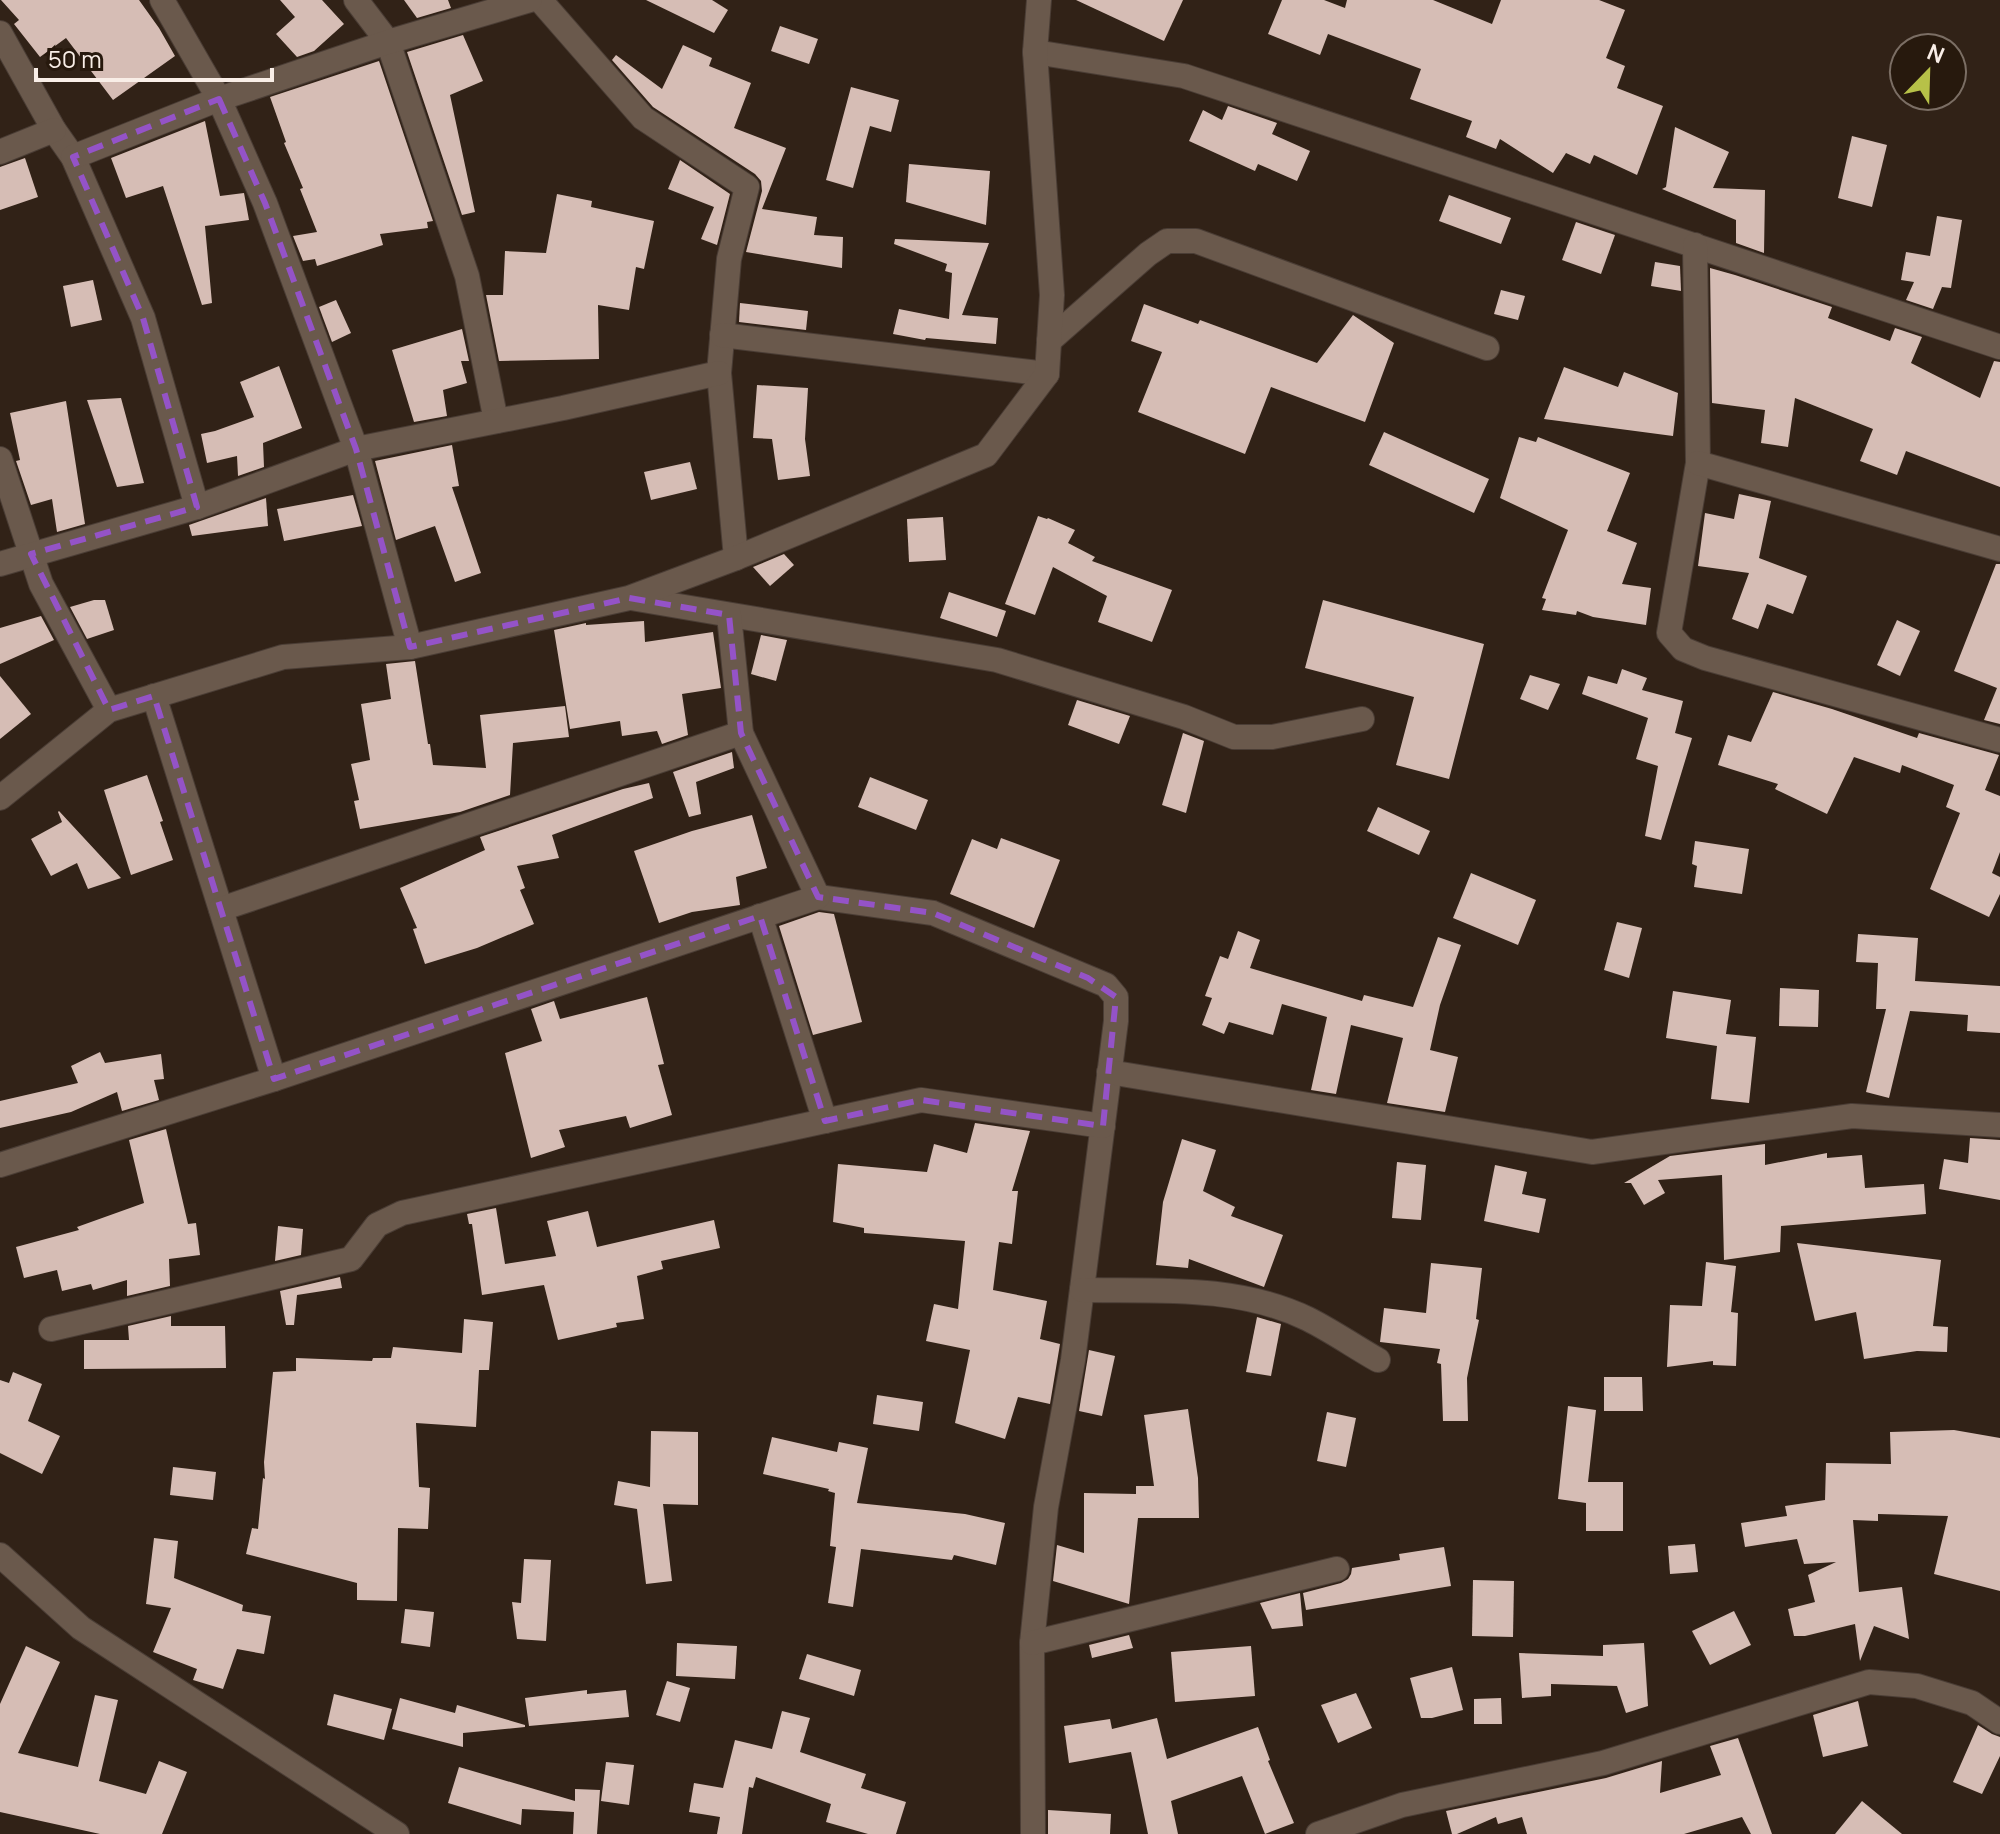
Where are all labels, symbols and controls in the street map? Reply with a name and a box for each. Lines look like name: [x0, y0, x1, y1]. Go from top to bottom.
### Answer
scale bar: [36, 32, 272, 82]
north arrow: [1888, 32, 1968, 112]
text: N: [1923, 37, 1949, 70]
text: 50 m: [48, 42, 102, 75]

